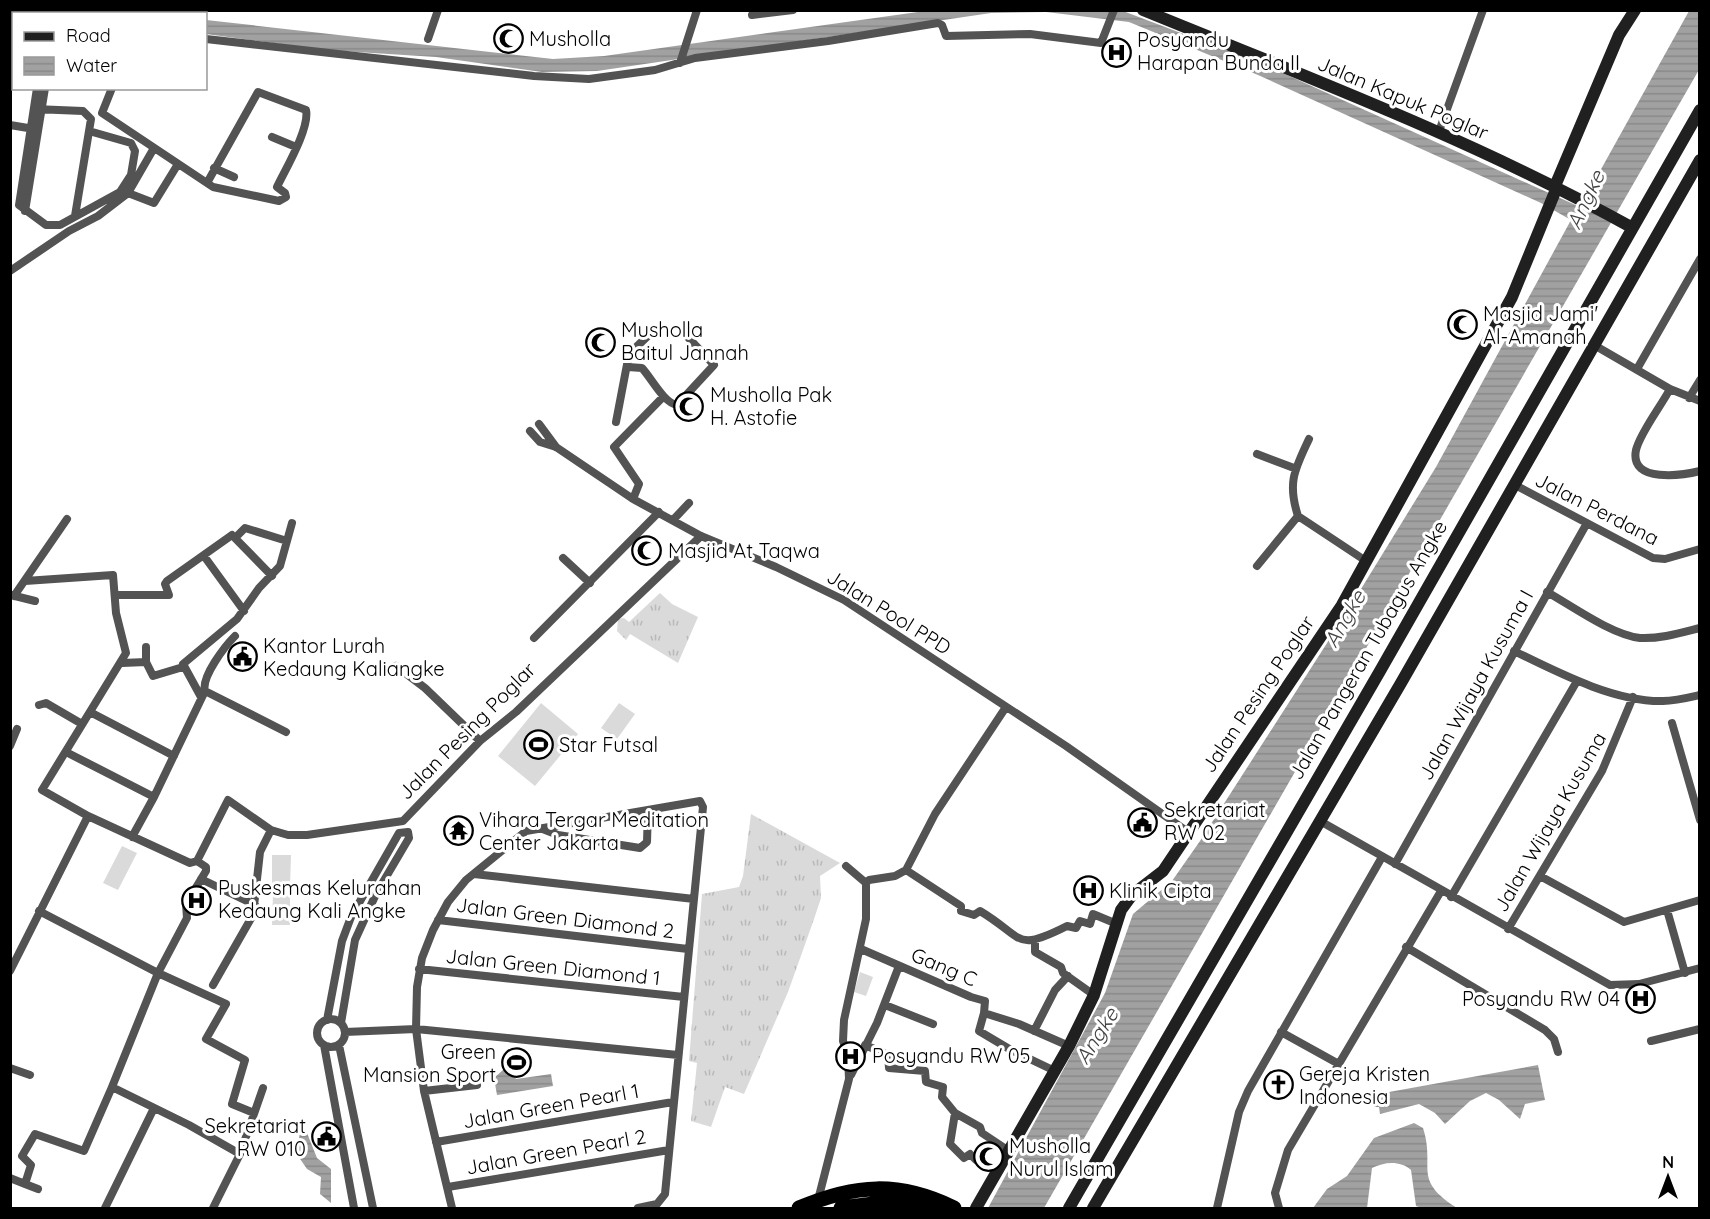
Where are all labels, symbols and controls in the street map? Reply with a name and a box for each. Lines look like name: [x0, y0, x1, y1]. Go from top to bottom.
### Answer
legend: [12, 12, 207, 90]
mosque icon: Musholla: [492, 23, 524, 55]
text: Road: [66, 24, 111, 47]
place label: Musholla: [529, 26, 611, 51]
place label: Posyandu Harapan Bunda II: [1137, 27, 1300, 75]
hospital icon: Posyandu Harapan Bunda II: [1100, 36, 1132, 68]
street label: Jalan Kapuk Poglar: [1314, 50, 1493, 145]
text: Water: [66, 54, 117, 77]
water label: Angke: [1560, 165, 1610, 233]
place label: Masjid Jami' Al-Amanah: [1483, 301, 1598, 349]
mosque icon: Masjid Jami' Al-Amanah: [1446, 309, 1478, 341]
place label: Musholla Baitul Jannah: [621, 317, 749, 365]
mosque icon: Musholla Baitul Jannah: [584, 326, 616, 358]
place label: Musholla Pak H. Astofie: [710, 382, 832, 430]
mosque icon: Musholla Pak H. Astofie: [673, 391, 705, 423]
street label: Jalan Perdana: [1531, 467, 1663, 550]
street label: Jalan Pangeran Tubagus Angke: [1283, 516, 1452, 784]
mosque icon: Masjid At Taqwa: [631, 535, 663, 567]
place label: Masjid At Taqwa: [668, 538, 820, 563]
street label: Jalan Pool PPD: [823, 563, 956, 660]
water label: Angke: [1318, 584, 1371, 652]
street label: Jalan Wijaya Kusuma I: [1413, 585, 1538, 784]
street label: Jalan Pesing Poglar: [1196, 610, 1320, 777]
place label: Kantor Lurah Kedaung Kaliangke: [263, 633, 445, 681]
public building icon: Kantor Lurah Kedaung Kaliangke: [226, 641, 258, 673]
street label: Jalan Pesing Poglar: [393, 656, 541, 805]
street label: Jalan Wijaya Kusuma: [1488, 728, 1611, 916]
sports icon: Star Futsal: [522, 729, 554, 761]
place label: Star Futsal: [559, 732, 658, 757]
place label: Sekretariat RW 02: [1164, 797, 1266, 845]
public building icon: Sekretariat RW 02: [1127, 806, 1159, 838]
place label: Vihara Tergar Meditation Center Jakarta: [479, 807, 709, 855]
temple icon: Vihara Tergar Meditation Center Jakarta: [442, 815, 474, 847]
place label: Puskesmas Kelurahan Kedaung Kali Angke: [218, 875, 422, 923]
hospital icon: Klinik Cipta: [1072, 875, 1104, 907]
place label: Klinik Cipta: [1109, 878, 1212, 903]
hospital icon: Puskesmas Kelurahan Kedaung Kali Angke: [181, 884, 213, 916]
street label: Jalan Green Diamond 2: [455, 892, 675, 943]
street label: Gang C: [908, 942, 981, 992]
street label: Jalan Green Diamond 1: [444, 943, 662, 990]
hospital icon: Posyandu RW 04: [1625, 983, 1657, 1015]
place label: Posyandu RW 04: [1462, 986, 1620, 1011]
water label: Angke: [1069, 1002, 1124, 1068]
place label: Green Mansion Sport: [363, 1039, 496, 1087]
hospital icon: Posyandu RW 05: [835, 1040, 867, 1072]
place label: Posyandu RW 05: [872, 1043, 1030, 1068]
sports icon: Green Mansion Sport: [501, 1047, 533, 1079]
place label: Gereja Kristen Indonesia: [1299, 1061, 1430, 1109]
church icon: Gereja Kristen Indonesia: [1262, 1069, 1294, 1101]
street label: Jalan Green Pearl 1: [461, 1078, 641, 1133]
place label: Sekretariat RW 010: [204, 1113, 306, 1161]
public building icon: Sekretariat RW 010: [311, 1121, 343, 1153]
street label: Jalan Green Pearl 2: [464, 1123, 648, 1180]
place label: Musholla Nurul Islam: [1009, 1133, 1113, 1181]
mosque icon: Musholla Nurul Islam: [972, 1141, 1004, 1173]
north arrow: [1638, 1147, 1698, 1207]
text: N: [1662, 1152, 1674, 1172]

